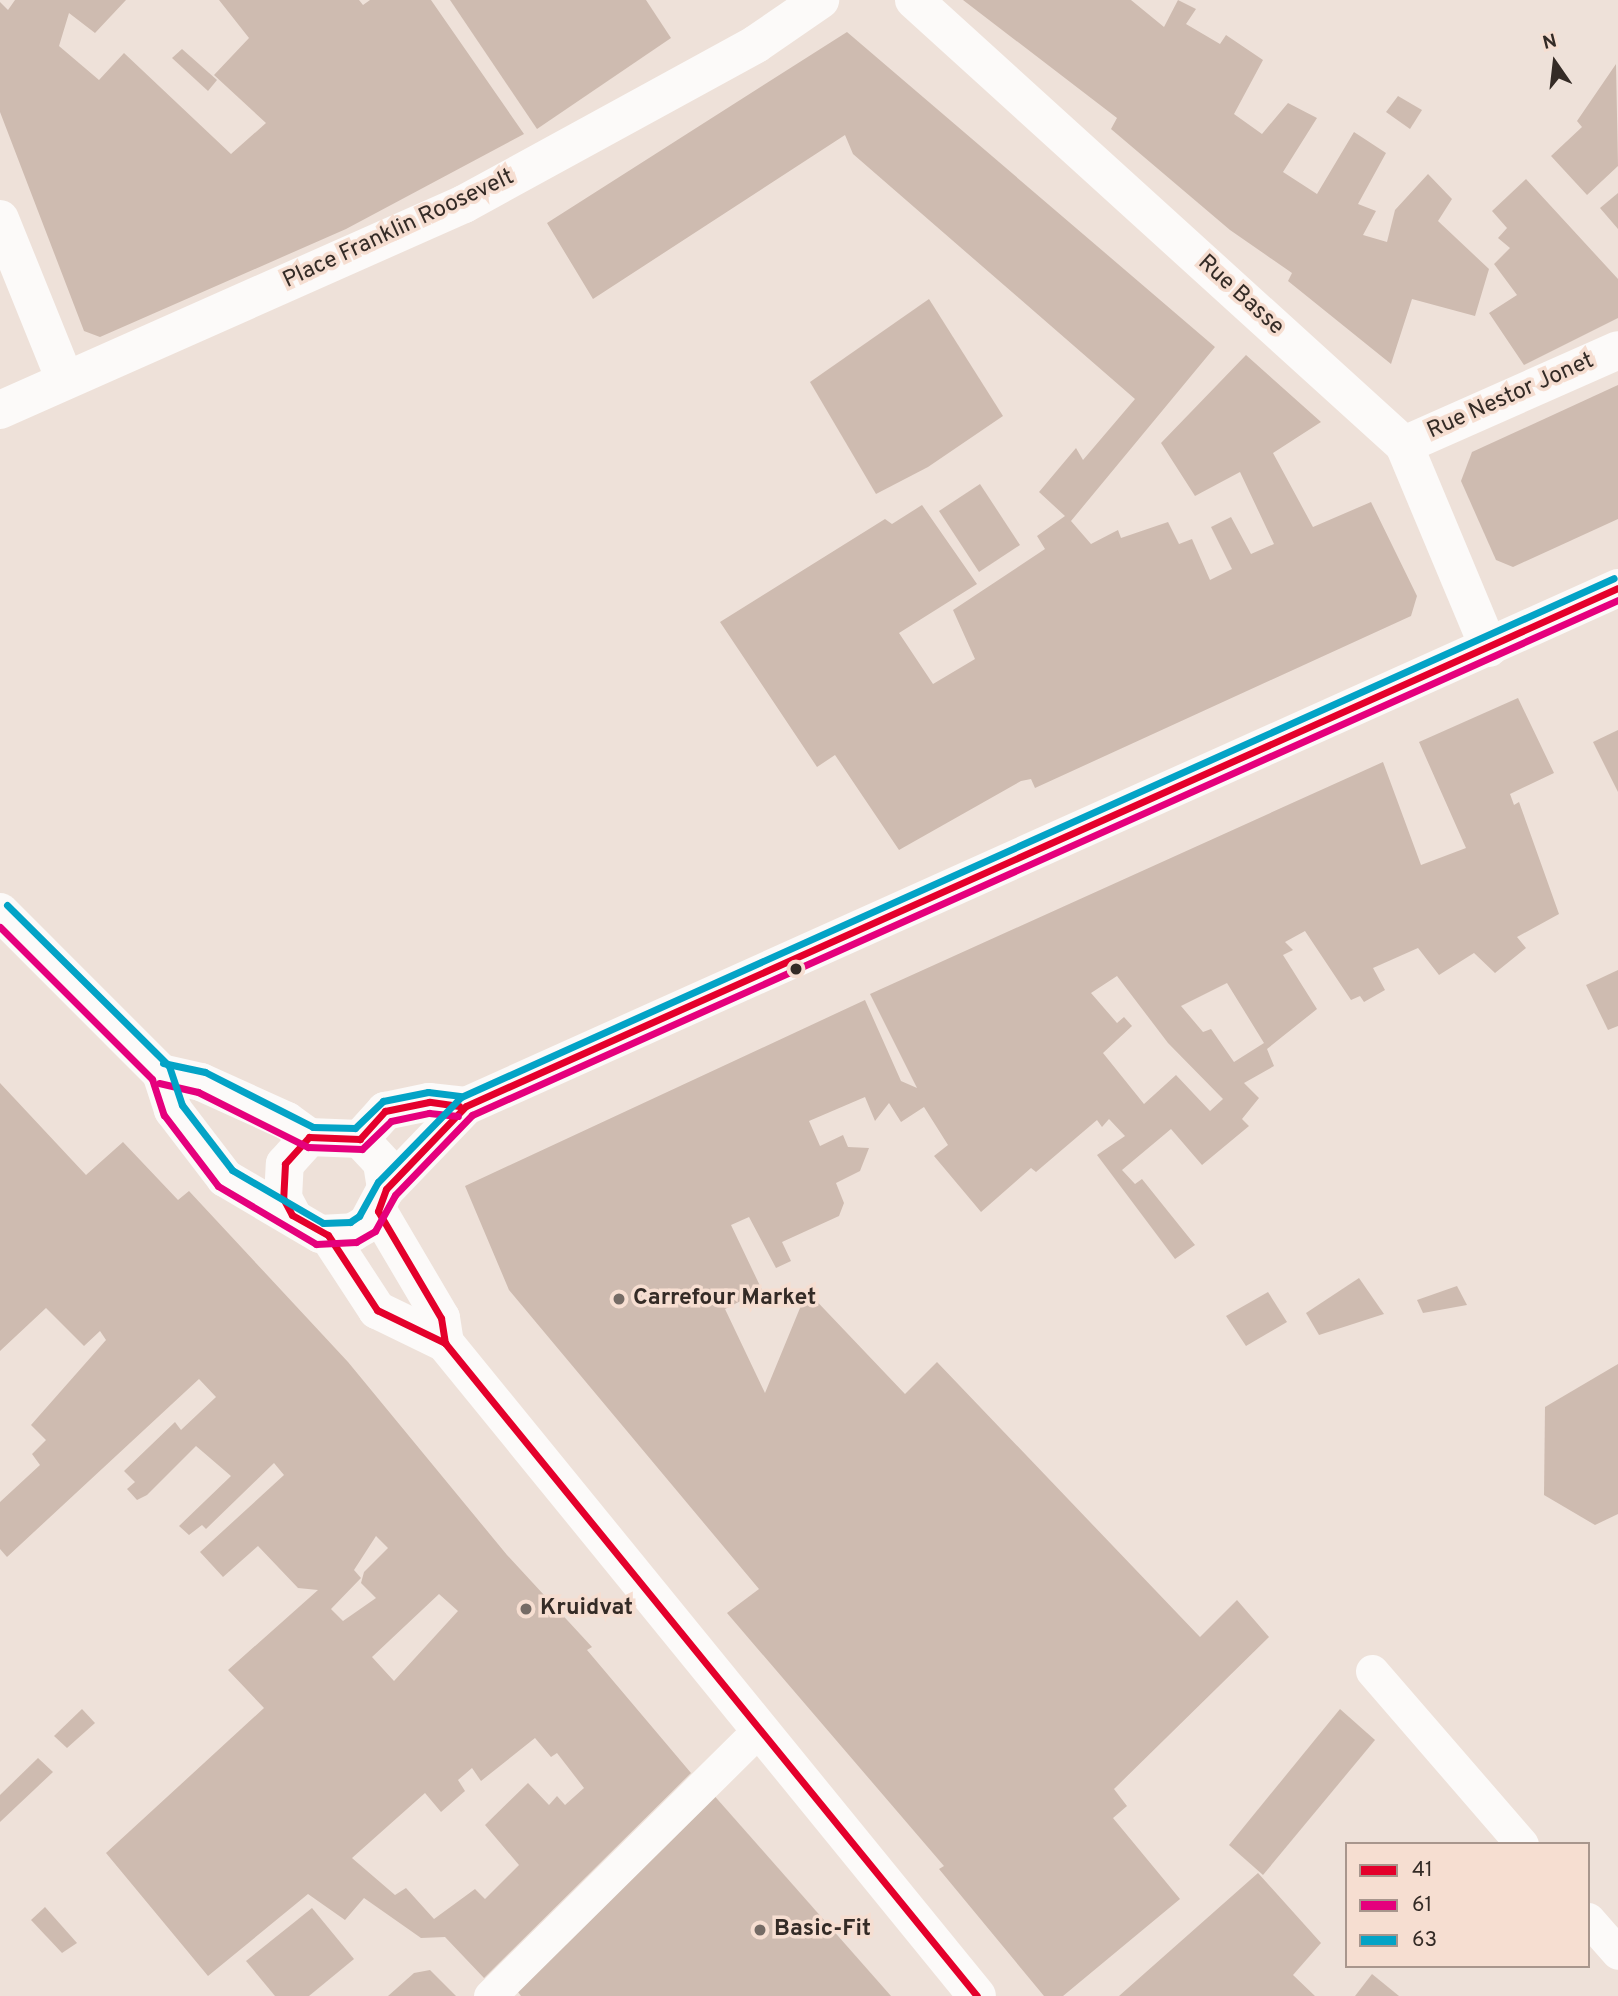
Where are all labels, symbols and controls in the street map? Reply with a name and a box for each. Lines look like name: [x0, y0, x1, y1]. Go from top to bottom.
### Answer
north arrow: [1520, 28, 1590, 98]
text: N: [1540, 29, 1559, 56]
street label: Place Franklin Roosevelt: [279, 164, 519, 296]
street label: Rue Basse: [1191, 250, 1289, 342]
street label: Rue Nestor Jonet: [1423, 348, 1599, 446]
unlabelled marker: [789, 962, 803, 976]
place label: Carrefour Market: [633, 1285, 816, 1313]
marker: Carrefour Market: [611, 1291, 627, 1307]
place label: Kruidvat: [540, 1595, 633, 1623]
marker: Kruidvat: [518, 1601, 534, 1617]
legend: [1345, 1842, 1590, 1968]
text: 41: [1412, 1857, 1433, 1884]
text: 61: [1412, 1892, 1432, 1919]
place label: Basic-Fit: [774, 1916, 871, 1944]
marker: Basic-Fit: [752, 1922, 768, 1938]
text: 63: [1412, 1927, 1437, 1954]

